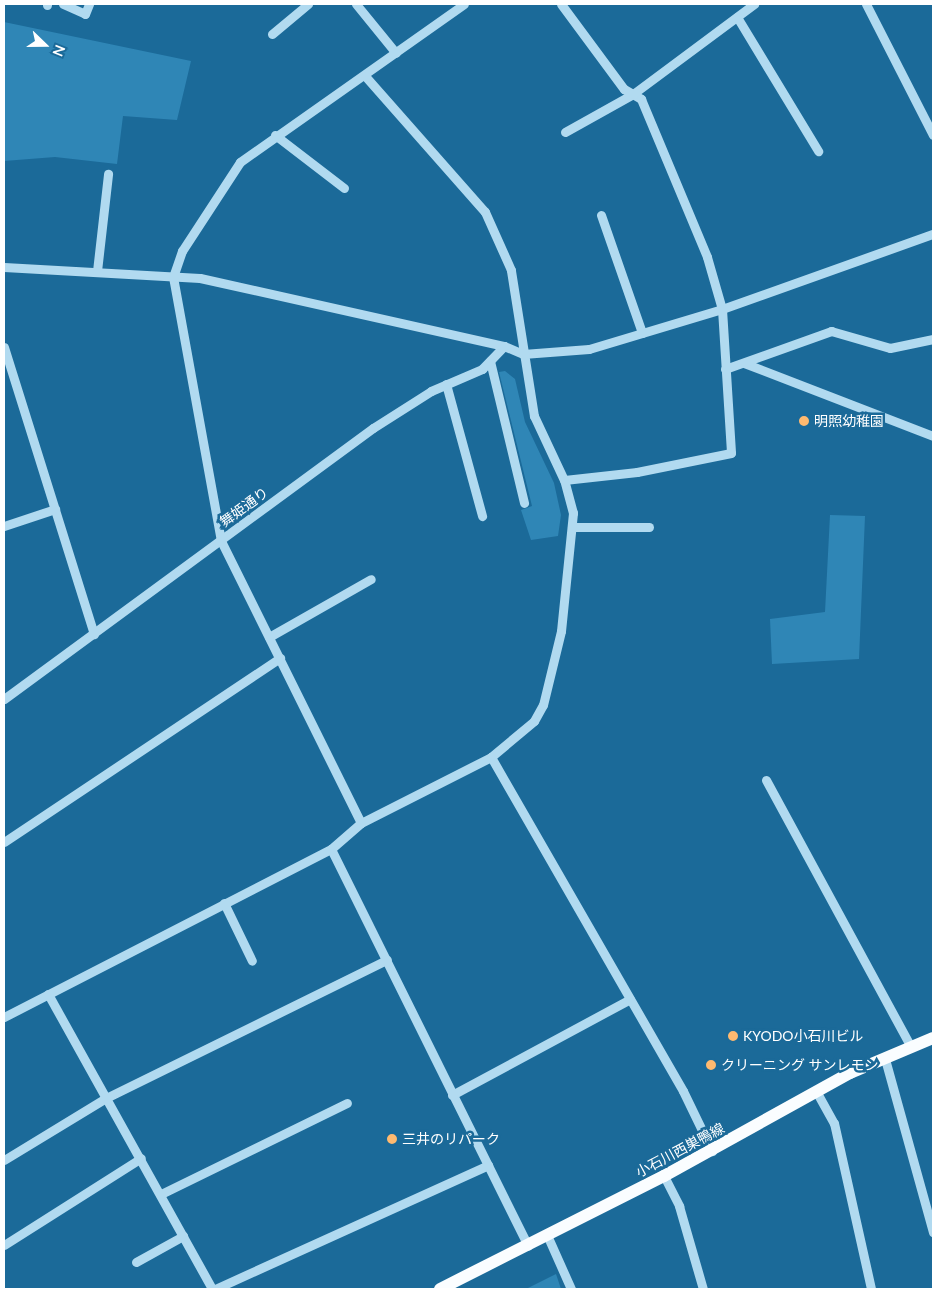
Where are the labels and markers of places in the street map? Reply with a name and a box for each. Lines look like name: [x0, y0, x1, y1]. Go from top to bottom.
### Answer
place label: 明照幼稚園: [814, 413, 884, 429]
marker: 明照幼稚園: [798, 415, 810, 427]
place label: KYODO小石川ビル: [743, 1028, 864, 1044]
marker: KYODO小石川ビル: [727, 1030, 739, 1042]
place label: クリーニング サンレモン: [721, 1057, 879, 1073]
marker: クリーニング サンレモン: [705, 1059, 717, 1071]
place label: 三井のリパーク: [402, 1131, 500, 1147]
marker: 三井のリパーク: [386, 1133, 398, 1145]

